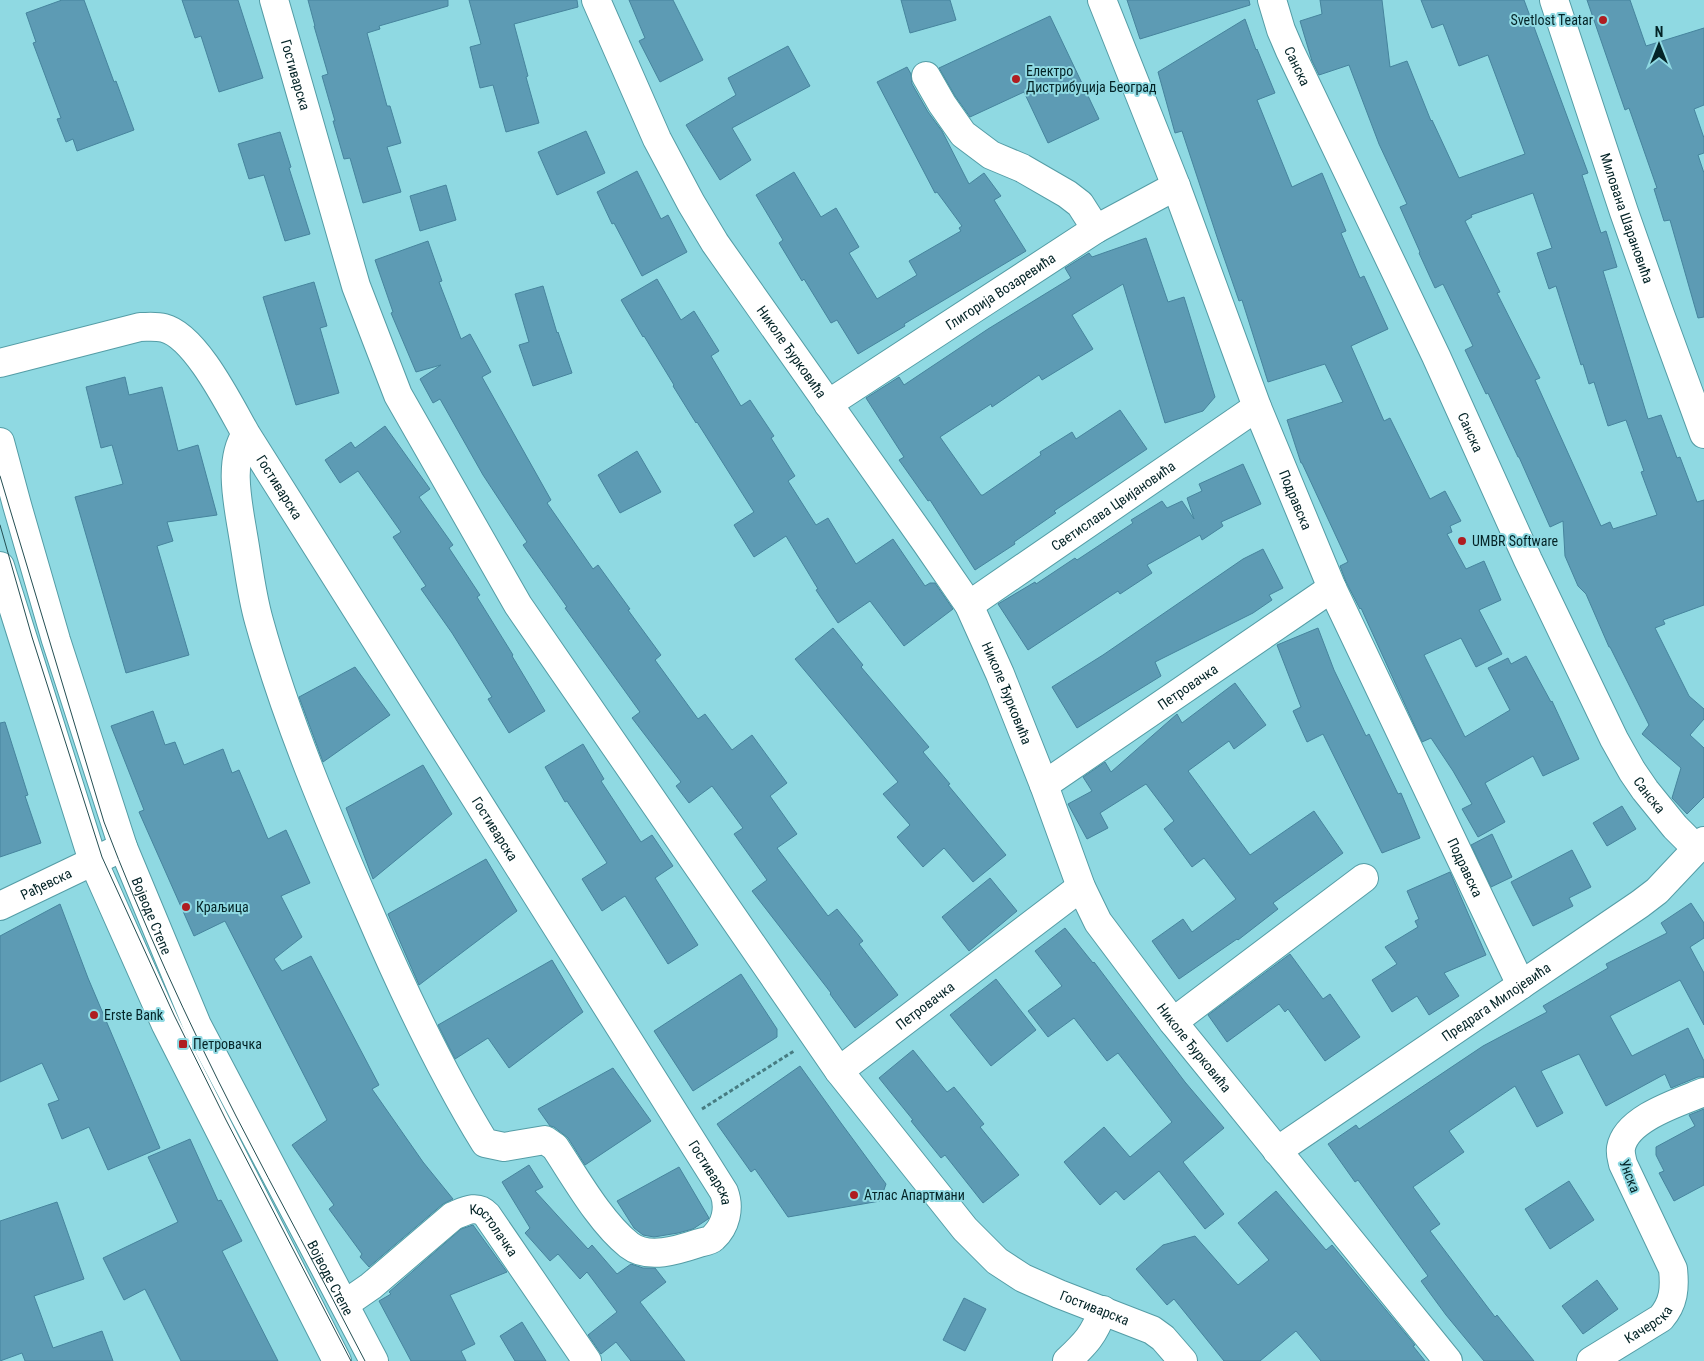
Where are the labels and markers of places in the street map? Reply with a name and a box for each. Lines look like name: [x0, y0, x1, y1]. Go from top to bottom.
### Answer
place label: Svetlost Teatar: [1510, 12, 1593, 28]
marker: Svetlost Teatar: [1597, 14, 1609, 26]
place label: Електро Дистрибуција Београд: [1026, 63, 1157, 95]
marker: Електро Дистрибуција Београд: [1010, 73, 1022, 85]
place label: UMBR Software: [1472, 533, 1559, 549]
marker: UMBR Software: [1456, 535, 1468, 547]
place label: Краљица: [196, 899, 249, 915]
marker: Краљица: [180, 901, 192, 913]
place label: Erste Bank: [104, 1007, 164, 1023]
marker: Erste Bank: [88, 1009, 100, 1021]
place label: Петровачка: [193, 1036, 262, 1052]
marker: Петровачка: [177, 1038, 189, 1050]
place label: Атлас Апартмани: [864, 1187, 965, 1203]
marker: Атлас Апартмани: [848, 1189, 860, 1201]

